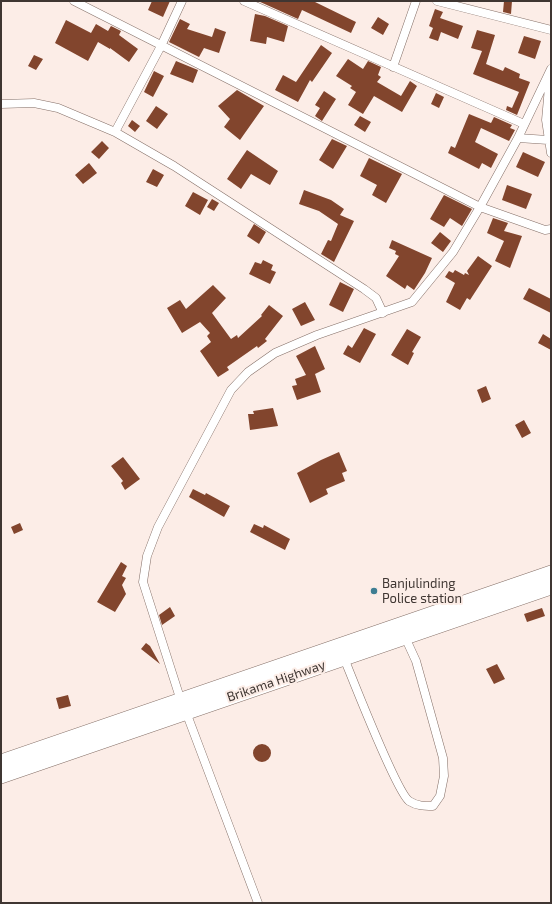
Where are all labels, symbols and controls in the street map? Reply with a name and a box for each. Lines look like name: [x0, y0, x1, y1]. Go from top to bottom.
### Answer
place label: Banjulinding Police station: [382, 576, 462, 607]
marker: Banjulinding Police station: [369, 586, 379, 596]
street label: Brikama Highway: [225, 657, 327, 705]

